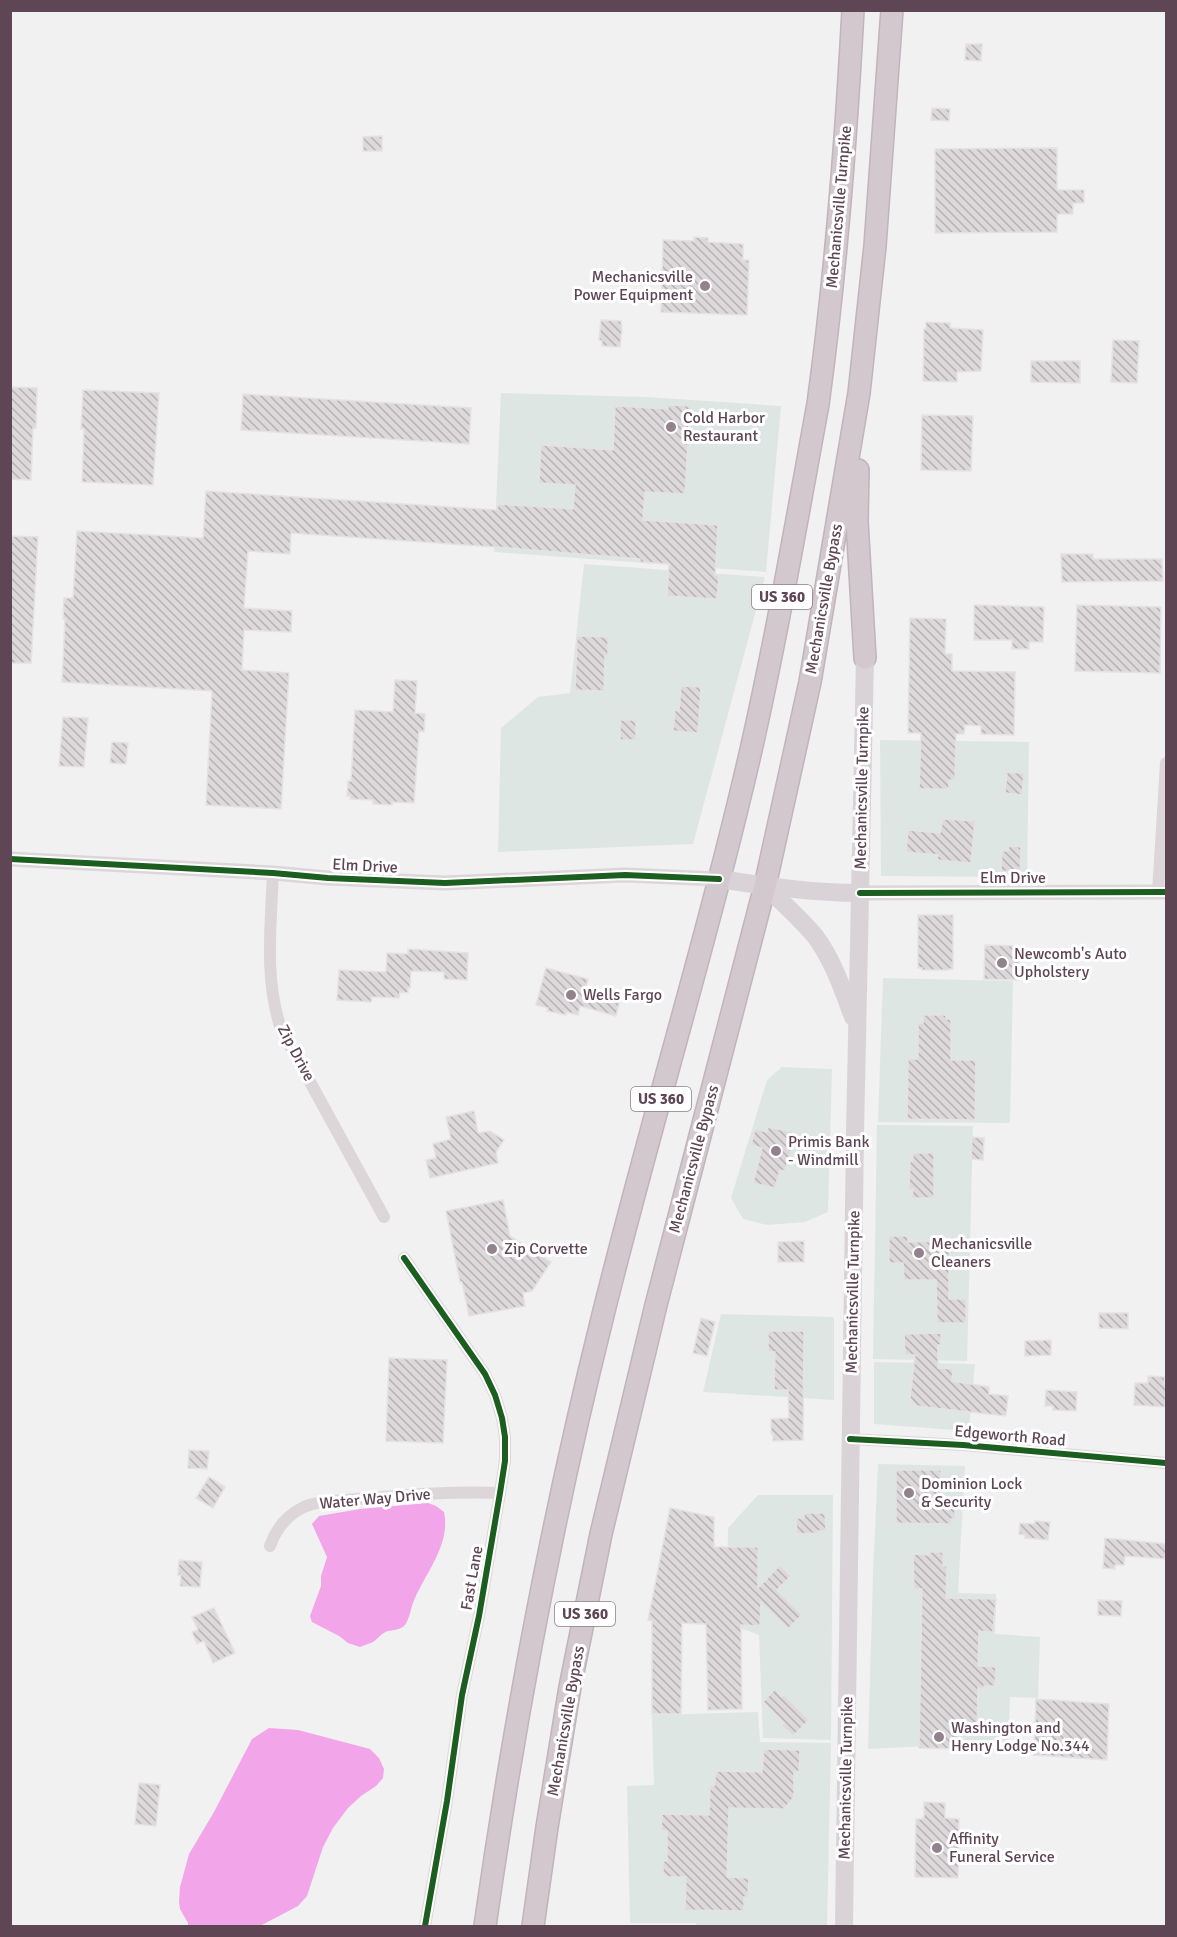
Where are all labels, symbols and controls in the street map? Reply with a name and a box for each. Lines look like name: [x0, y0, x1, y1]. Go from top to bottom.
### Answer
street label: Mechanicsville Turnpike: [822, 125, 856, 289]
place label: Mechanicsville Power Equipment: [574, 267, 693, 305]
marker: Mechanicsville Power Equipment: [698, 279, 712, 293]
place label: Cold Harbor Restaurant: [683, 408, 765, 446]
marker: Cold Harbor Restaurant: [664, 420, 678, 434]
street label: Mechanicsville Bypass: [801, 522, 847, 676]
road number: US 360: [752, 585, 812, 609]
street label: Mechanicsville Turnpike: [851, 706, 873, 870]
street label: Elm Drive: [332, 854, 398, 878]
street label: Elm Drive: [980, 868, 1046, 888]
place label: Newcomb's Auto Upholstery: [1014, 944, 1127, 982]
marker: Newcomb's Auto Upholstery: [995, 956, 1009, 970]
place label: Wells Fargo: [583, 985, 662, 1005]
marker: Wells Fargo: [564, 988, 578, 1002]
street label: Zip Drive: [273, 1021, 319, 1085]
street label: Mechanicsville Bypass: [665, 1083, 723, 1235]
road number: US 360: [631, 1087, 691, 1111]
place label: Primis Bank - Windmill: [788, 1132, 869, 1170]
marker: Primis Bank - Windmill: [769, 1144, 783, 1158]
street label: Mechanicsville Turnpike: [842, 1210, 864, 1374]
place label: Mechanicsville Cleaners: [931, 1234, 1032, 1272]
place label: Zip Corvette: [504, 1239, 588, 1259]
marker: Zip Corvette: [485, 1242, 499, 1256]
marker: Mechanicsville Cleaners: [912, 1246, 926, 1260]
street label: Edgeworth Road: [954, 1421, 1066, 1451]
place label: Dominion Lock & Security: [921, 1474, 1022, 1512]
street label: Water Way Drive: [319, 1484, 431, 1514]
marker: Dominion Lock & Security: [902, 1486, 916, 1500]
street label: Fast Lane: [457, 1544, 487, 1612]
road number: US 360: [555, 1602, 615, 1626]
street label: Mechanicsville Bypass: [543, 1644, 589, 1798]
street label: Mechanicsville Turnpike: [835, 1696, 857, 1860]
place label: Washington and Henry Lodge No.344: [951, 1718, 1090, 1756]
marker: Washington and Henry Lodge No.344: [932, 1730, 946, 1744]
place label: Affinity Funeral Service: [949, 1829, 1055, 1867]
marker: Affinity Funeral Service: [930, 1841, 944, 1855]

